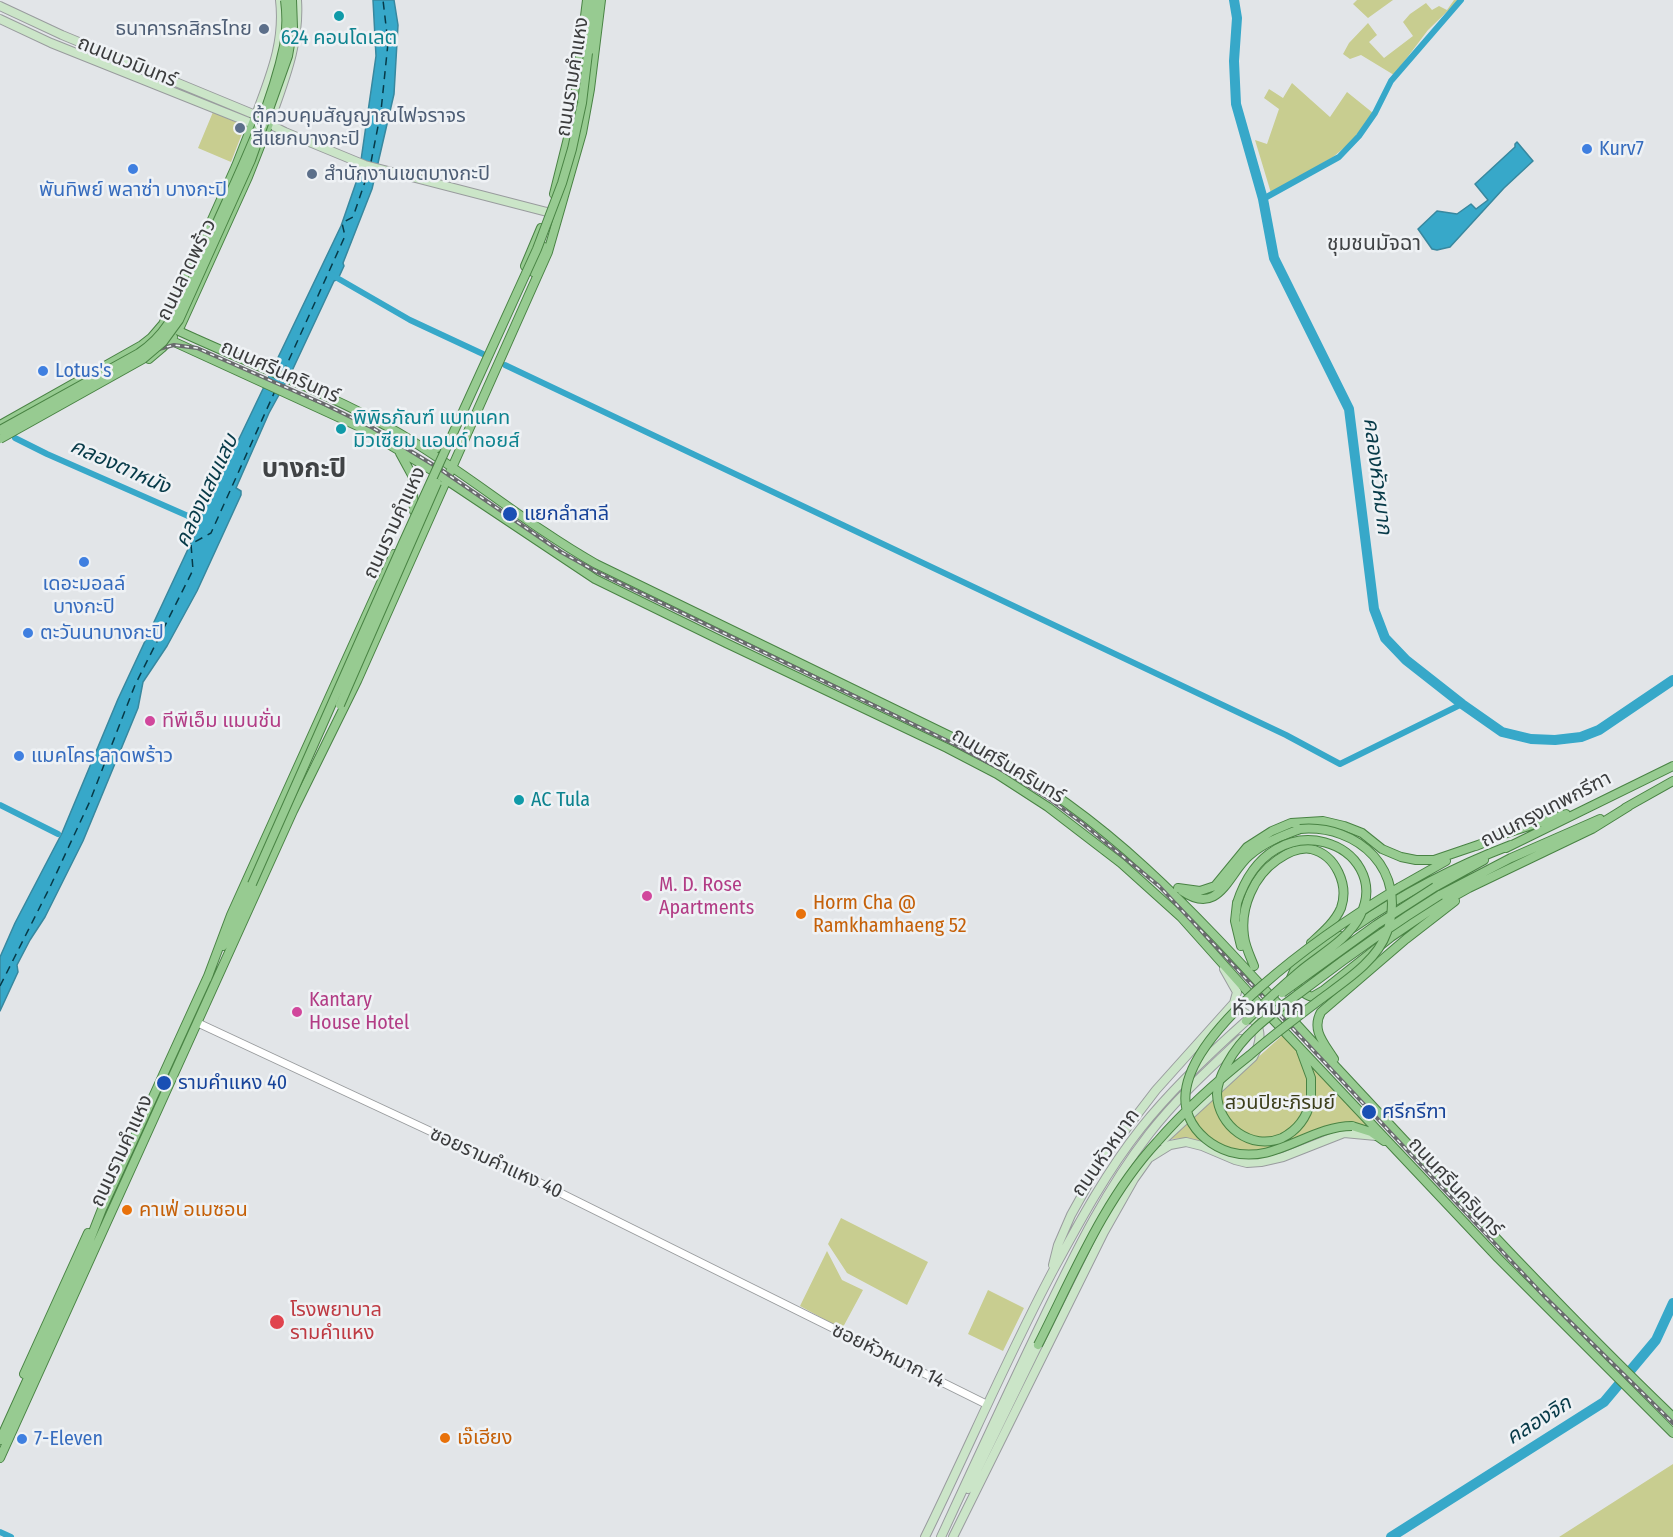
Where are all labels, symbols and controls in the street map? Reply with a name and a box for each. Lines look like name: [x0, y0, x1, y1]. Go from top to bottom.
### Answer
marker: 624 คอนโดเลต: [332, 9, 346, 23]
street label: ถนนรามคำแหง: [552, 15, 594, 139]
place label: ธนาคารกสิกรไทย: [115, 17, 252, 41]
marker: ธนาคารกสิกรไทย: [257, 22, 271, 36]
place label: 624 คอนโดเลต: [281, 26, 397, 50]
street label: ถนนนวมินทร์: [74, 31, 180, 93]
place label: ตู้ควบคุมสัญญาณไฟจราจร สี่แยกบางกะปิ: [252, 104, 466, 151]
marker: ตู้ควบคุมสัญญาณไฟจราจร สี่แยกบางกะปิ: [233, 121, 247, 135]
place label: Kurv7: [1599, 137, 1644, 161]
marker: Kurv7: [1580, 142, 1594, 156]
marker: พันทิพย์ พลาซ่า บางกะปิ: [126, 162, 140, 176]
place label: สำนักงานเขตบางกะปิ: [324, 162, 490, 186]
marker: สำนักงานเขตบางกะปิ: [305, 167, 319, 181]
place label: พันทิพย์ พลาซ่า บางกะปิ: [39, 178, 227, 202]
street label: ถนนลาดพร้าว: [152, 215, 222, 325]
district label: ชุมชนมัจฉา: [1327, 231, 1421, 257]
street label: ถนนศรีนครินทร์: [217, 335, 343, 409]
place label: Lotus's: [55, 359, 112, 383]
marker: Lotus's: [36, 364, 50, 378]
place label: พิพิธภัณฑ์ แบทแคท มิวเซียม แอนด์ ทอยส์: [353, 406, 520, 453]
water label: คลองหัวหมาก: [1357, 416, 1397, 536]
marker: พิพิธภัณฑ์ แบทแคท มิวเซียม แอนด์ ทอยส์: [334, 422, 348, 436]
water label: คลองแสนแสบ: [170, 431, 244, 551]
water label: คลองตาหนัง: [66, 434, 174, 500]
district label: บางกะปิ: [262, 454, 346, 486]
street label: ถนนรามคำแหง: [359, 463, 431, 583]
place label: แยกลำสาลี: [524, 502, 609, 526]
marker: แยกลำสาลี: [501, 505, 519, 523]
marker: เดอะมอลล์ บางกะปิ: [77, 555, 91, 569]
place label: เดอะมอลล์ บางกะปิ: [43, 572, 125, 619]
place label: ตะวันนาบางกะปิ: [40, 621, 164, 645]
marker: ตะวันนาบางกะปิ: [21, 626, 35, 640]
place label: ทีพีเอ็ม แมนชั่น: [162, 709, 281, 733]
marker: ทีพีเอ็ม แมนชั่น: [143, 714, 157, 728]
street label: ถนนศรีนครินทร์: [947, 723, 1069, 809]
place label: แมคโคร ลาดพร้าว: [31, 744, 173, 768]
marker: แมคโคร ลาดพร้าว: [12, 749, 26, 763]
street label: ถนนกรุงเทพกรีฑา: [1477, 767, 1615, 853]
place label: AC Tula: [531, 788, 590, 812]
marker: AC Tula: [512, 793, 526, 807]
place label: M. D. Rose Apartments: [659, 873, 754, 920]
marker: M. D. Rose Apartments: [640, 889, 654, 903]
place label: Horm Cha @ Ramkhamhaeng 52: [813, 891, 967, 938]
marker: Horm Cha @ Ramkhamhaeng 52: [794, 907, 808, 921]
place label: Kantary House Hotel: [309, 988, 409, 1035]
district label: หัวหมาก: [1232, 996, 1304, 1022]
marker: Kantary House Hotel: [290, 1005, 304, 1019]
place label: รามคำแหง 40: [178, 1071, 287, 1095]
marker: รามคำแหง 40: [155, 1074, 173, 1092]
street label: ถนนรามคำแหง: [86, 1091, 158, 1211]
park label: สวนปิยะภิรมย์: [1225, 1091, 1335, 1115]
place label: ศรีกรีฑา: [1382, 1100, 1447, 1124]
marker: ศรีกรีฑา: [1360, 1103, 1378, 1121]
street label: ถนนหัวหมาก: [1067, 1104, 1145, 1202]
street label: ซอยรามคำแหง 40: [426, 1122, 566, 1204]
street label: ถนนศรีนครินทร์: [1403, 1132, 1507, 1242]
place label: คาเฟ่ อเมซอน: [139, 1198, 248, 1222]
marker: คาเฟ่ อเมซอน: [120, 1203, 134, 1217]
place label: โรงพยาบาล รามคำแหง: [290, 1298, 382, 1345]
marker: โรงพยาบาล รามคำแหง: [268, 1313, 286, 1331]
street label: ซอยหัวหมาก 14: [828, 1318, 948, 1394]
water label: คลองจิก: [1502, 1391, 1576, 1451]
place label: เจ๊เฮียง: [457, 1426, 512, 1450]
place label: 7-Eleven: [34, 1427, 103, 1451]
marker: เจ๊เฮียง: [438, 1431, 452, 1445]
marker: 7-Eleven: [15, 1432, 29, 1446]

